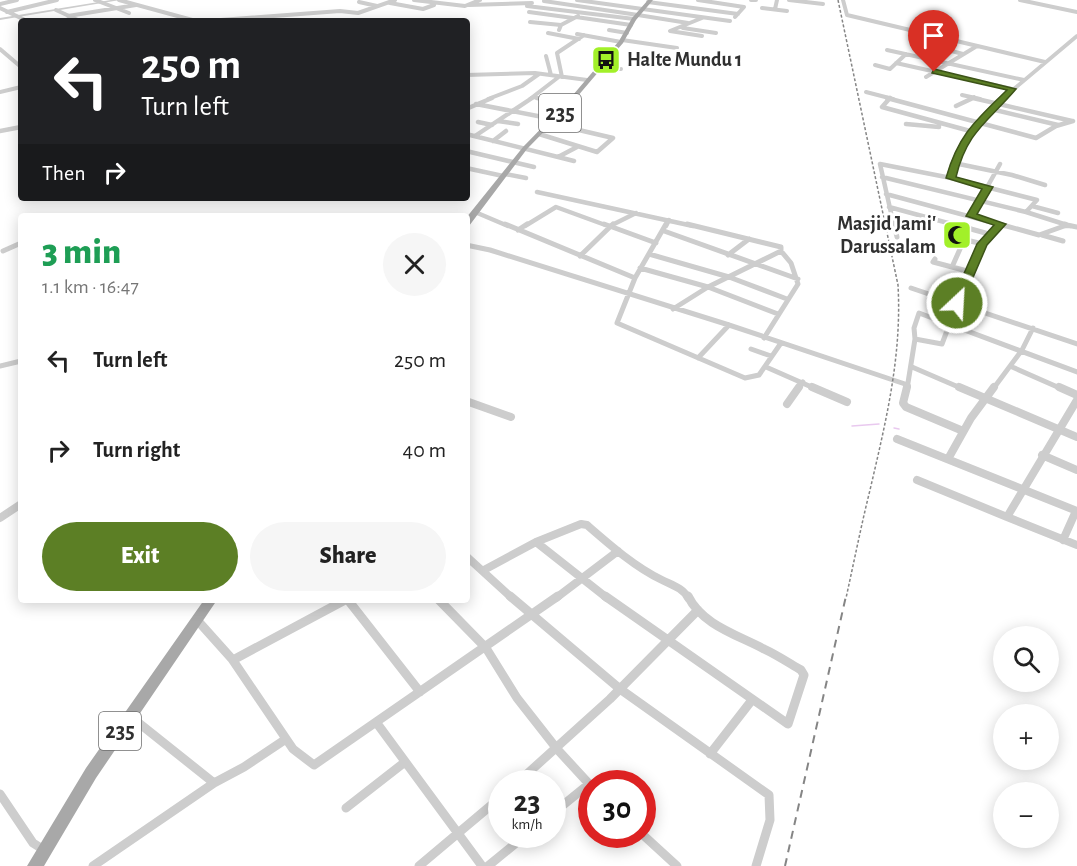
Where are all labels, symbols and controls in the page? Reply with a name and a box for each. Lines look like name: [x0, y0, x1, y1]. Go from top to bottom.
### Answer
pin: [908, 10, 959, 72]
icon: arrive: [917, 19, 950, 52]
icon: left: [42, 42, 120, 120]
text: 250 m: [141, 44, 241, 86]
bus stop icon: Halte Mundu 1: [590, 44, 622, 76]
place label: Halte Mundu 1: [627, 50, 742, 70]
text: Turn left: [141, 93, 229, 120]
road number: 235: [539, 94, 581, 132]
icon: right: [98, 156, 131, 189]
text: Then: [42, 162, 86, 184]
place label: Masjid Jami' Darussalam: [837, 214, 936, 257]
mosque icon: Masjid Jami' Darussalam: [941, 219, 973, 251]
button: close: [383, 233, 446, 296]
text: 3 min: [42, 234, 121, 270]
position arrow: [925, 271, 989, 335]
text: 1.1 km · 16:47: [42, 277, 139, 297]
icon: left: [42, 344, 75, 377]
text: Turn left: [93, 349, 167, 371]
text: 250 m: [394, 349, 446, 371]
icon: right: [42, 434, 75, 467]
text: Turn right: [93, 439, 180, 461]
text: 40 m: [403, 439, 446, 461]
button: Exit: [42, 522, 238, 591]
button: Share: [250, 522, 446, 591]
map controls: [993, 626, 1059, 848]
button: search: [993, 626, 1059, 692]
button: +: [993, 704, 1059, 770]
road number: 235: [99, 712, 141, 750]
speed limit sign: 30: [578, 770, 656, 848]
button: −: [993, 782, 1059, 848]
text: 23: [513, 787, 541, 817]
text: km/h: [512, 817, 542, 832]

